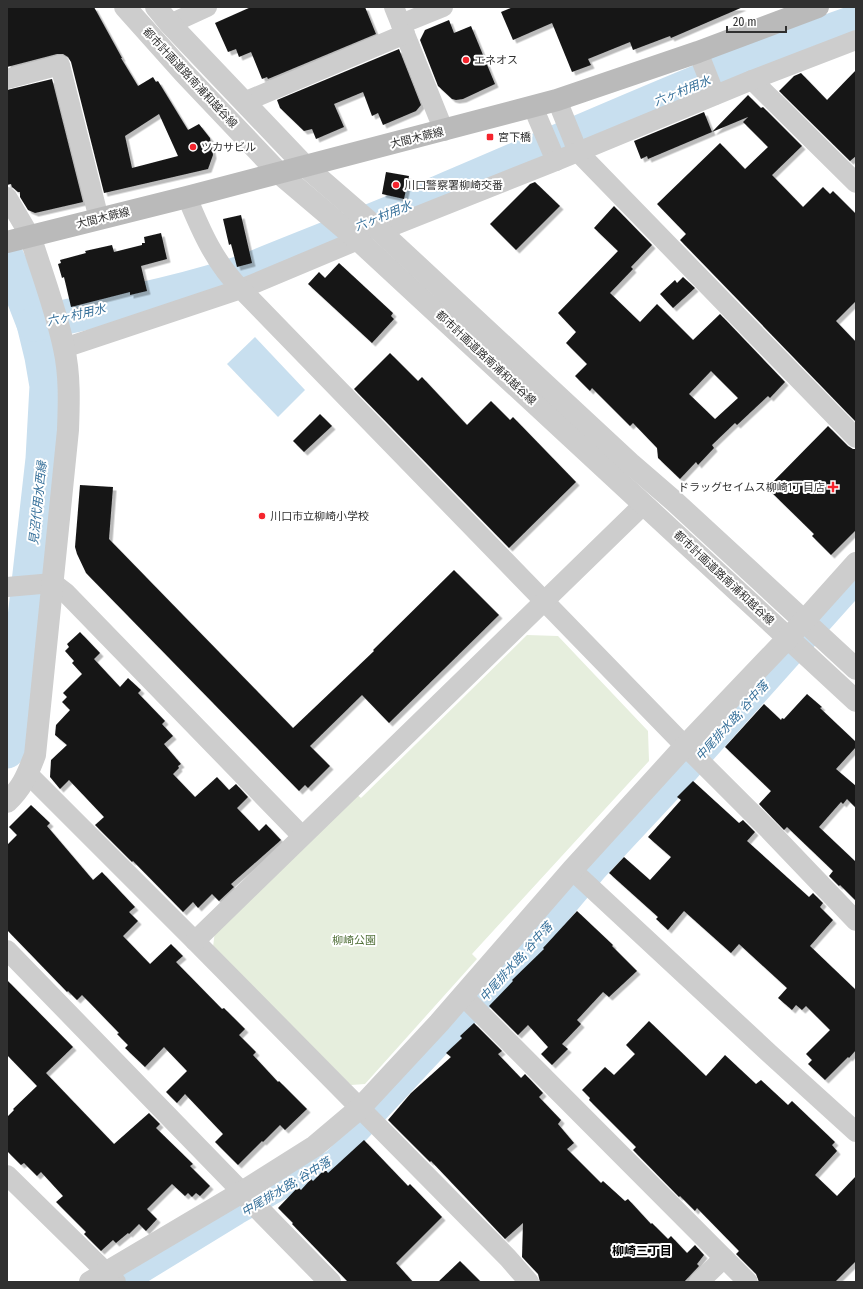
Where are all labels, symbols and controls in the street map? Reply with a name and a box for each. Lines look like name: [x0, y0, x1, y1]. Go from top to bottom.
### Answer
scale bar: [727, 8, 786, 34]
text: 20 m: [733, 15, 757, 29]
street label: 都市計画道路南浦和越谷線: [140, 25, 240, 131]
place label: エネオス: [474, 54, 518, 67]
marker: エネオス: [461, 55, 471, 65]
water label: 六ヶ村用水: [652, 73, 714, 109]
street label: 大間木蕨線: [389, 125, 445, 151]
place label: 宮下橋: [498, 131, 531, 144]
marker: 宮下橋: [485, 132, 495, 142]
place label: ツカサビル: [201, 141, 256, 154]
marker: ツカサビル: [188, 142, 198, 152]
place label: 川口警察署柳崎交番: [404, 179, 503, 192]
marker: 川口警察署柳崎交番: [391, 180, 401, 190]
water label: 六ヶ村用水: [353, 198, 415, 234]
street label: 大間木蕨線: [75, 205, 131, 231]
water label: 六ヶ村用水: [45, 301, 109, 329]
street label: 都市計画道路南浦和越谷線: [433, 308, 539, 408]
water label: 見沼代用水西縁: [27, 459, 50, 546]
place label: ドラッグセイムス柳崎1丁目店: [678, 481, 825, 494]
marker: ドラッグセイムス柳崎1丁目店: [828, 482, 838, 492]
place label: 川口市立柳崎小学校: [270, 510, 369, 523]
marker: 川口市立柳崎小学校: [257, 511, 267, 521]
street label: 都市計画道路南浦和越谷線: [671, 528, 777, 628]
water label: 中尾排水路; 谷中落: [693, 677, 772, 763]
water label: 中尾排水路; 谷中落: [477, 918, 556, 1004]
park label: 柳崎公園: [332, 934, 376, 947]
water label: 中尾排水路; 谷中落: [239, 1154, 335, 1219]
district label: 柳崎三丁目: [612, 1244, 672, 1258]

